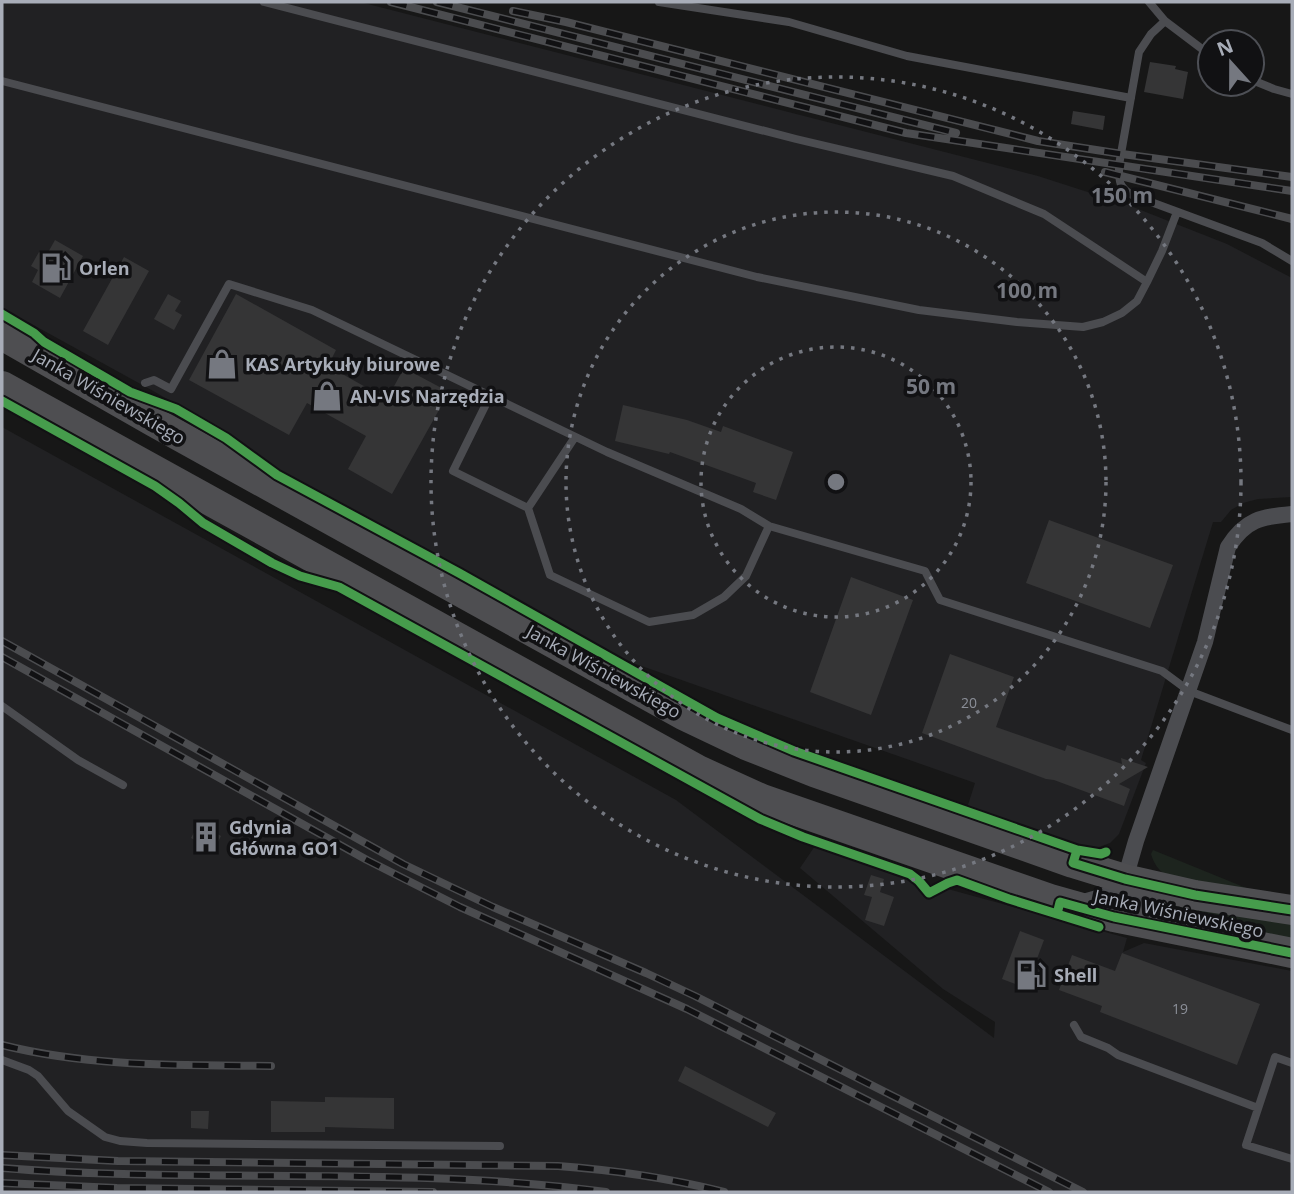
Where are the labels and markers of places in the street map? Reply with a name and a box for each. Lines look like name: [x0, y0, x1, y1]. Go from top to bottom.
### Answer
fuel station icon: Orlen: [39, 251, 73, 285]
place label: Orlen: [79, 256, 129, 280]
shop icon: KAS Artykuły biurowe: [205, 347, 239, 381]
place label: KAS Artykuły biurowe: [245, 352, 440, 376]
shop icon: AN-VIS Narzędzia: [310, 379, 344, 413]
place label: AN-VIS Narzędzia: [350, 384, 505, 408]
centre of rings: [824, 470, 848, 494]
place label: Gdynia Główna GO1: [229, 815, 339, 860]
building icon: Gdynia Główna GO1: [189, 820, 223, 854]
fuel station icon: Shell: [1014, 958, 1048, 992]
place label: Shell: [1054, 963, 1097, 987]

